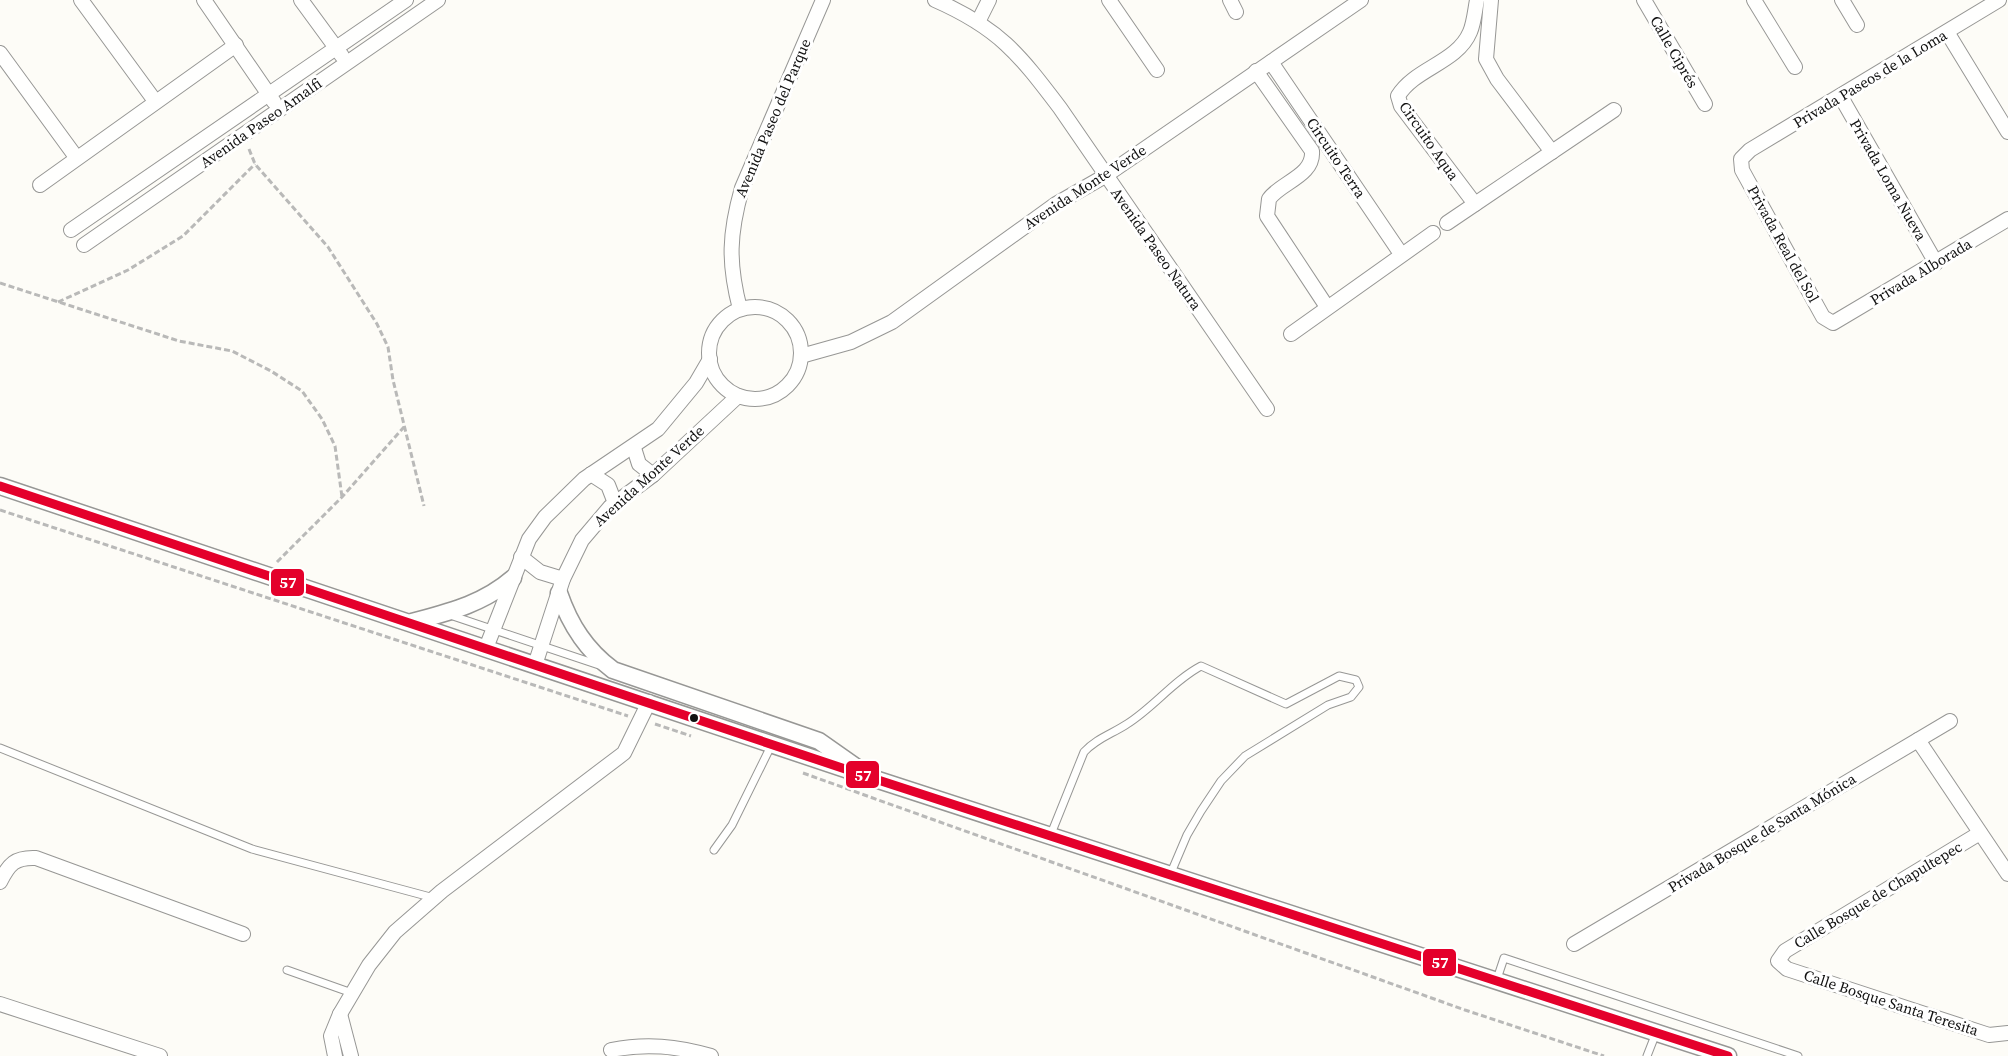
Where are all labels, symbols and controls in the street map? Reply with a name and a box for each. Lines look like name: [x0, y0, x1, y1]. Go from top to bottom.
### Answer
street label: Calle Ciprés: [1645, 12, 1704, 92]
street label: Privada Paseos de la Loma: [1789, 24, 1951, 133]
street label: Avenida Paseo del Parque: [730, 35, 816, 200]
street label: Avenida Paseo Amalfi: [196, 73, 326, 173]
street label: Circuito Aqua: [1395, 97, 1465, 185]
street label: Circuito Terra: [1302, 113, 1371, 202]
street label: Privada Loma Nueva: [1845, 115, 1932, 245]
street label: Avenida Monte Verde: [1019, 139, 1150, 234]
street label: Privada Real del Sol: [1743, 182, 1825, 306]
street label: Avenida Paseo Natura: [1106, 183, 1207, 315]
street label: Privada Alborada: [1866, 233, 1976, 310]
street label: Avenida Monte Verde: [589, 420, 709, 531]
line badge: 57: [270, 568, 305, 597]
text: 57: [279, 571, 297, 593]
unlabelled marker: [688, 712, 700, 724]
line badge: 57: [845, 760, 880, 789]
text: 57: [854, 764, 872, 786]
street label: Privada Bosque de Santa Mónica: [1664, 768, 1860, 897]
street label: Calle Bosque de Chapultepec: [1790, 836, 1966, 953]
line badge: 57: [1422, 948, 1457, 977]
text: 57: [1431, 951, 1449, 973]
street label: Calle Bosque Santa Teresita: [1801, 964, 1981, 1041]

